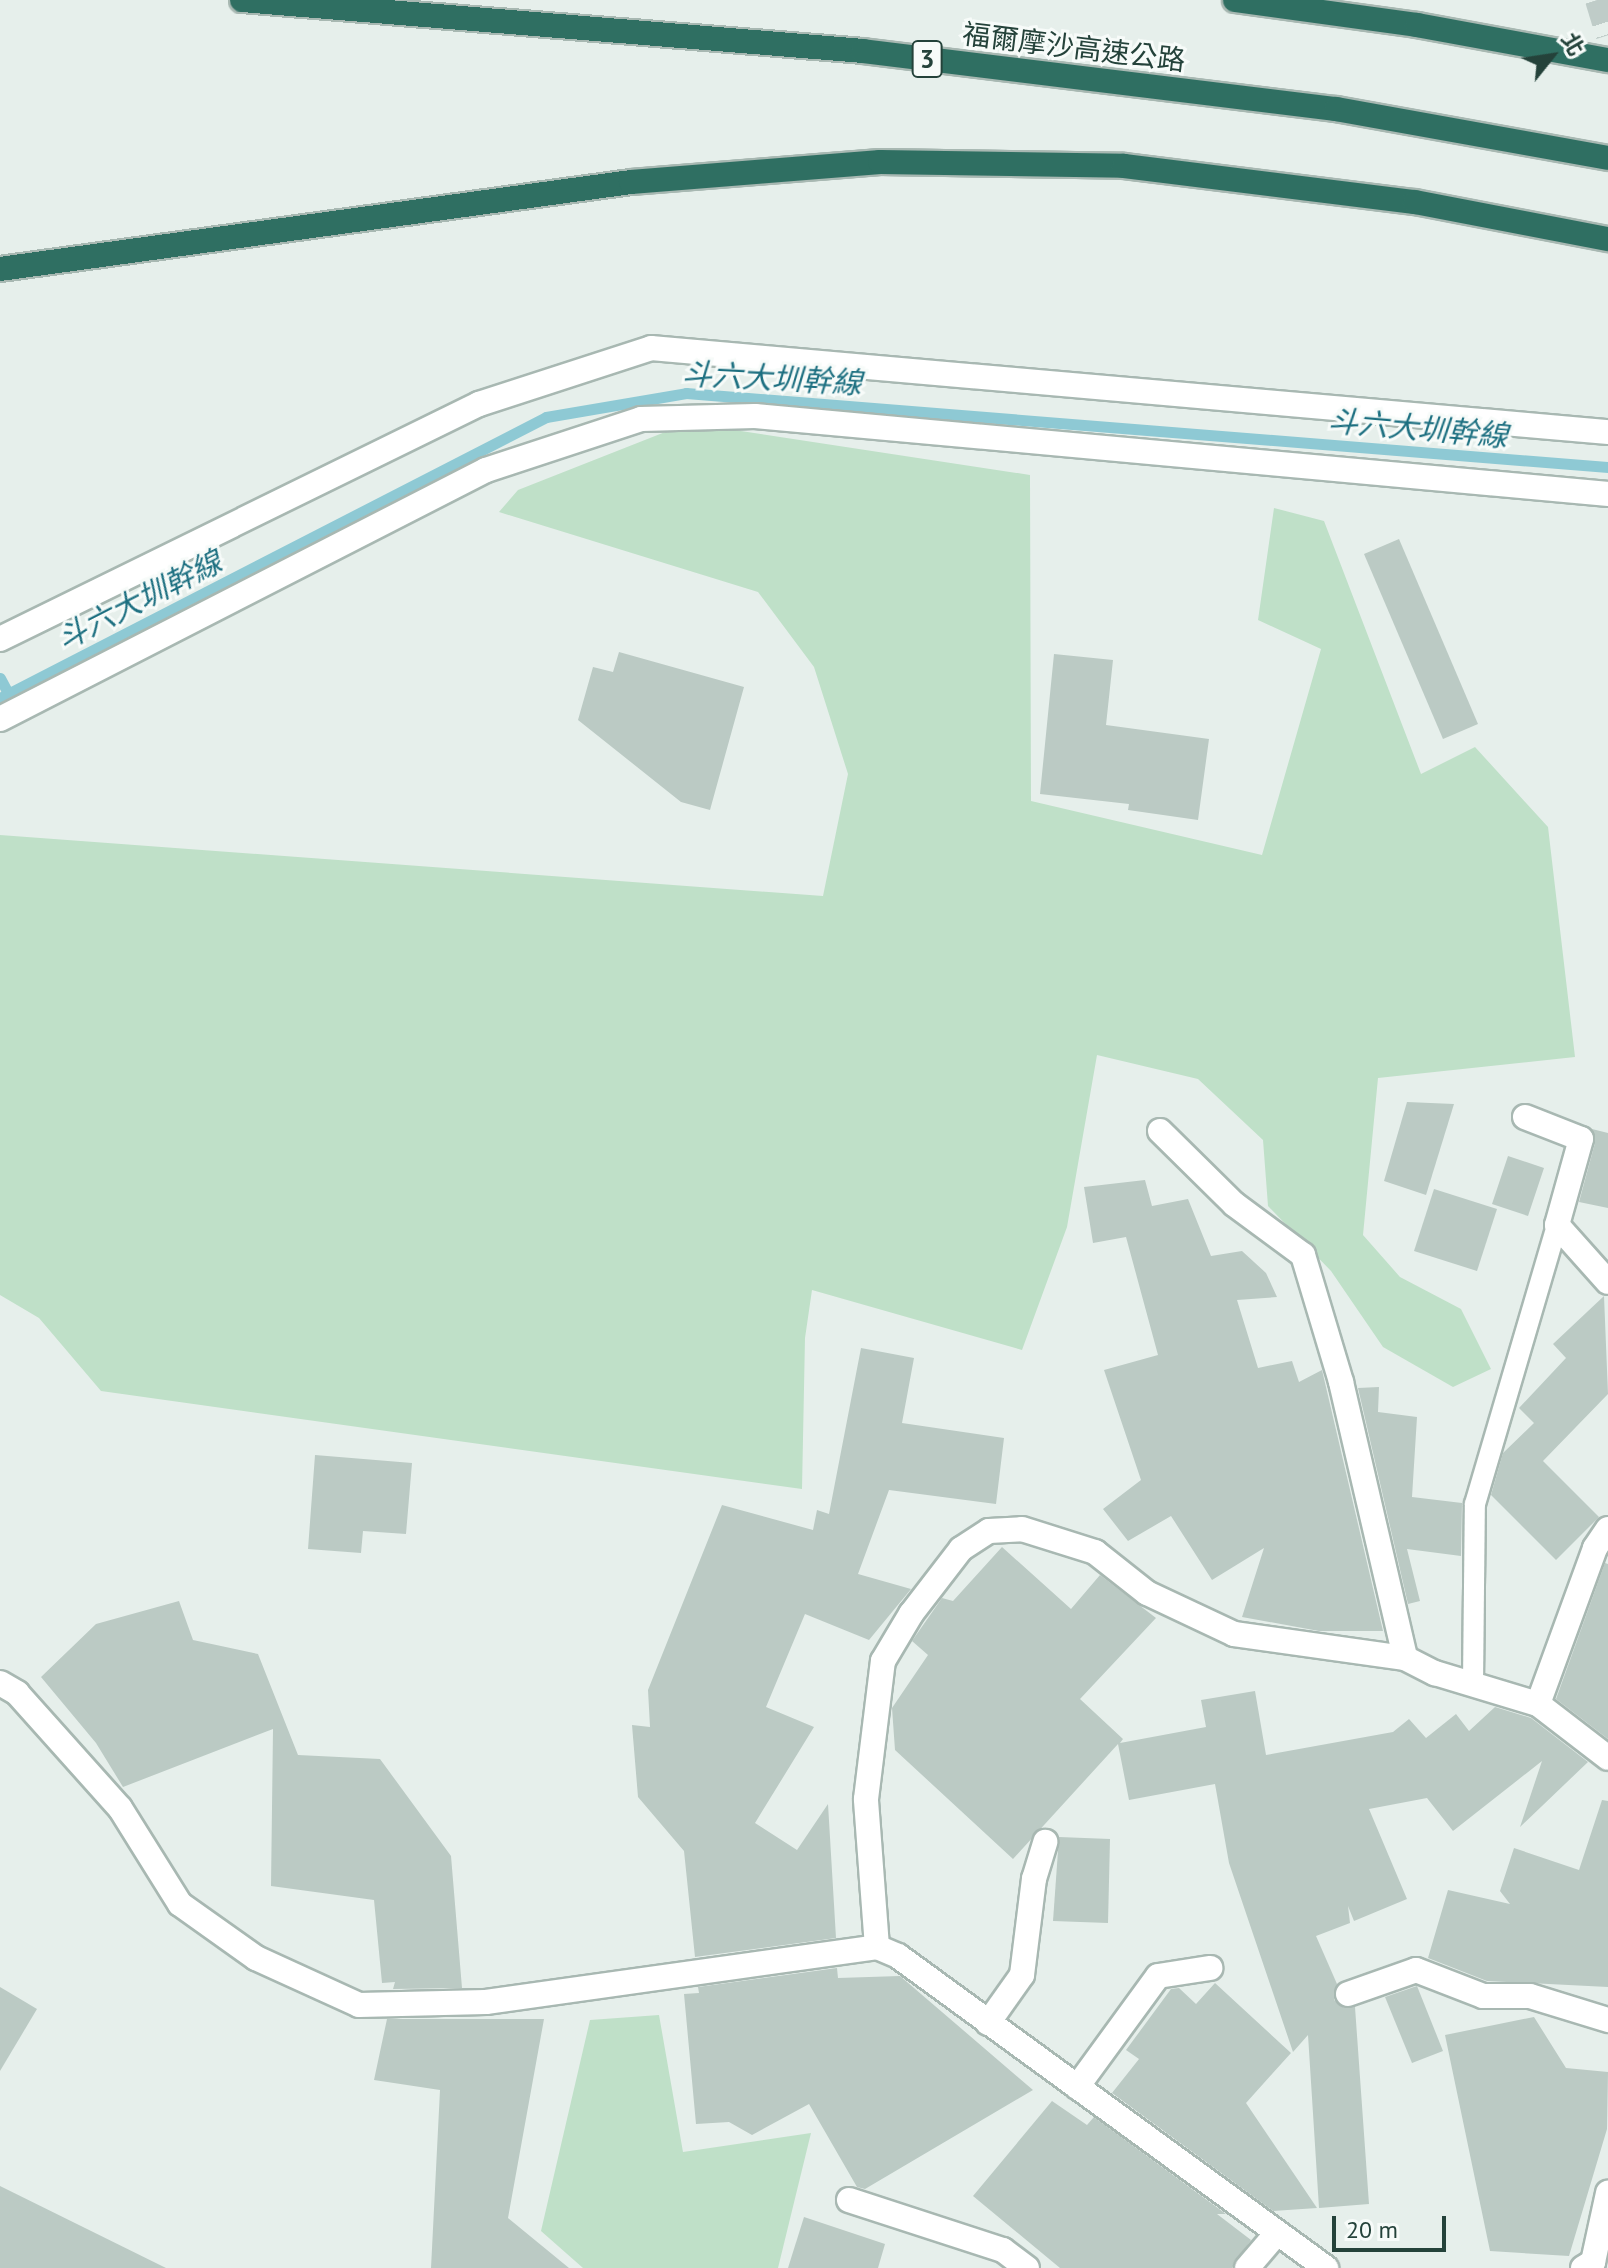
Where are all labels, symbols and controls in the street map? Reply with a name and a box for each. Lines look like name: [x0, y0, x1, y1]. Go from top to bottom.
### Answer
north arrow: [1512, 16, 1592, 96]
street label: 福爾摩沙高速公路: [961, 17, 1187, 77]
text: 北: [1555, 27, 1590, 61]
road number: 3: [911, 37, 943, 81]
water label: 斗六大圳幹線: [681, 355, 863, 401]
water label: 斗六大圳幹線: [1327, 402, 1509, 454]
water label: 斗六大圳幹線: [51, 543, 227, 657]
scale bar: [1336, 2200, 1450, 2250]
text: 20 m: [1346, 2214, 1398, 2245]

